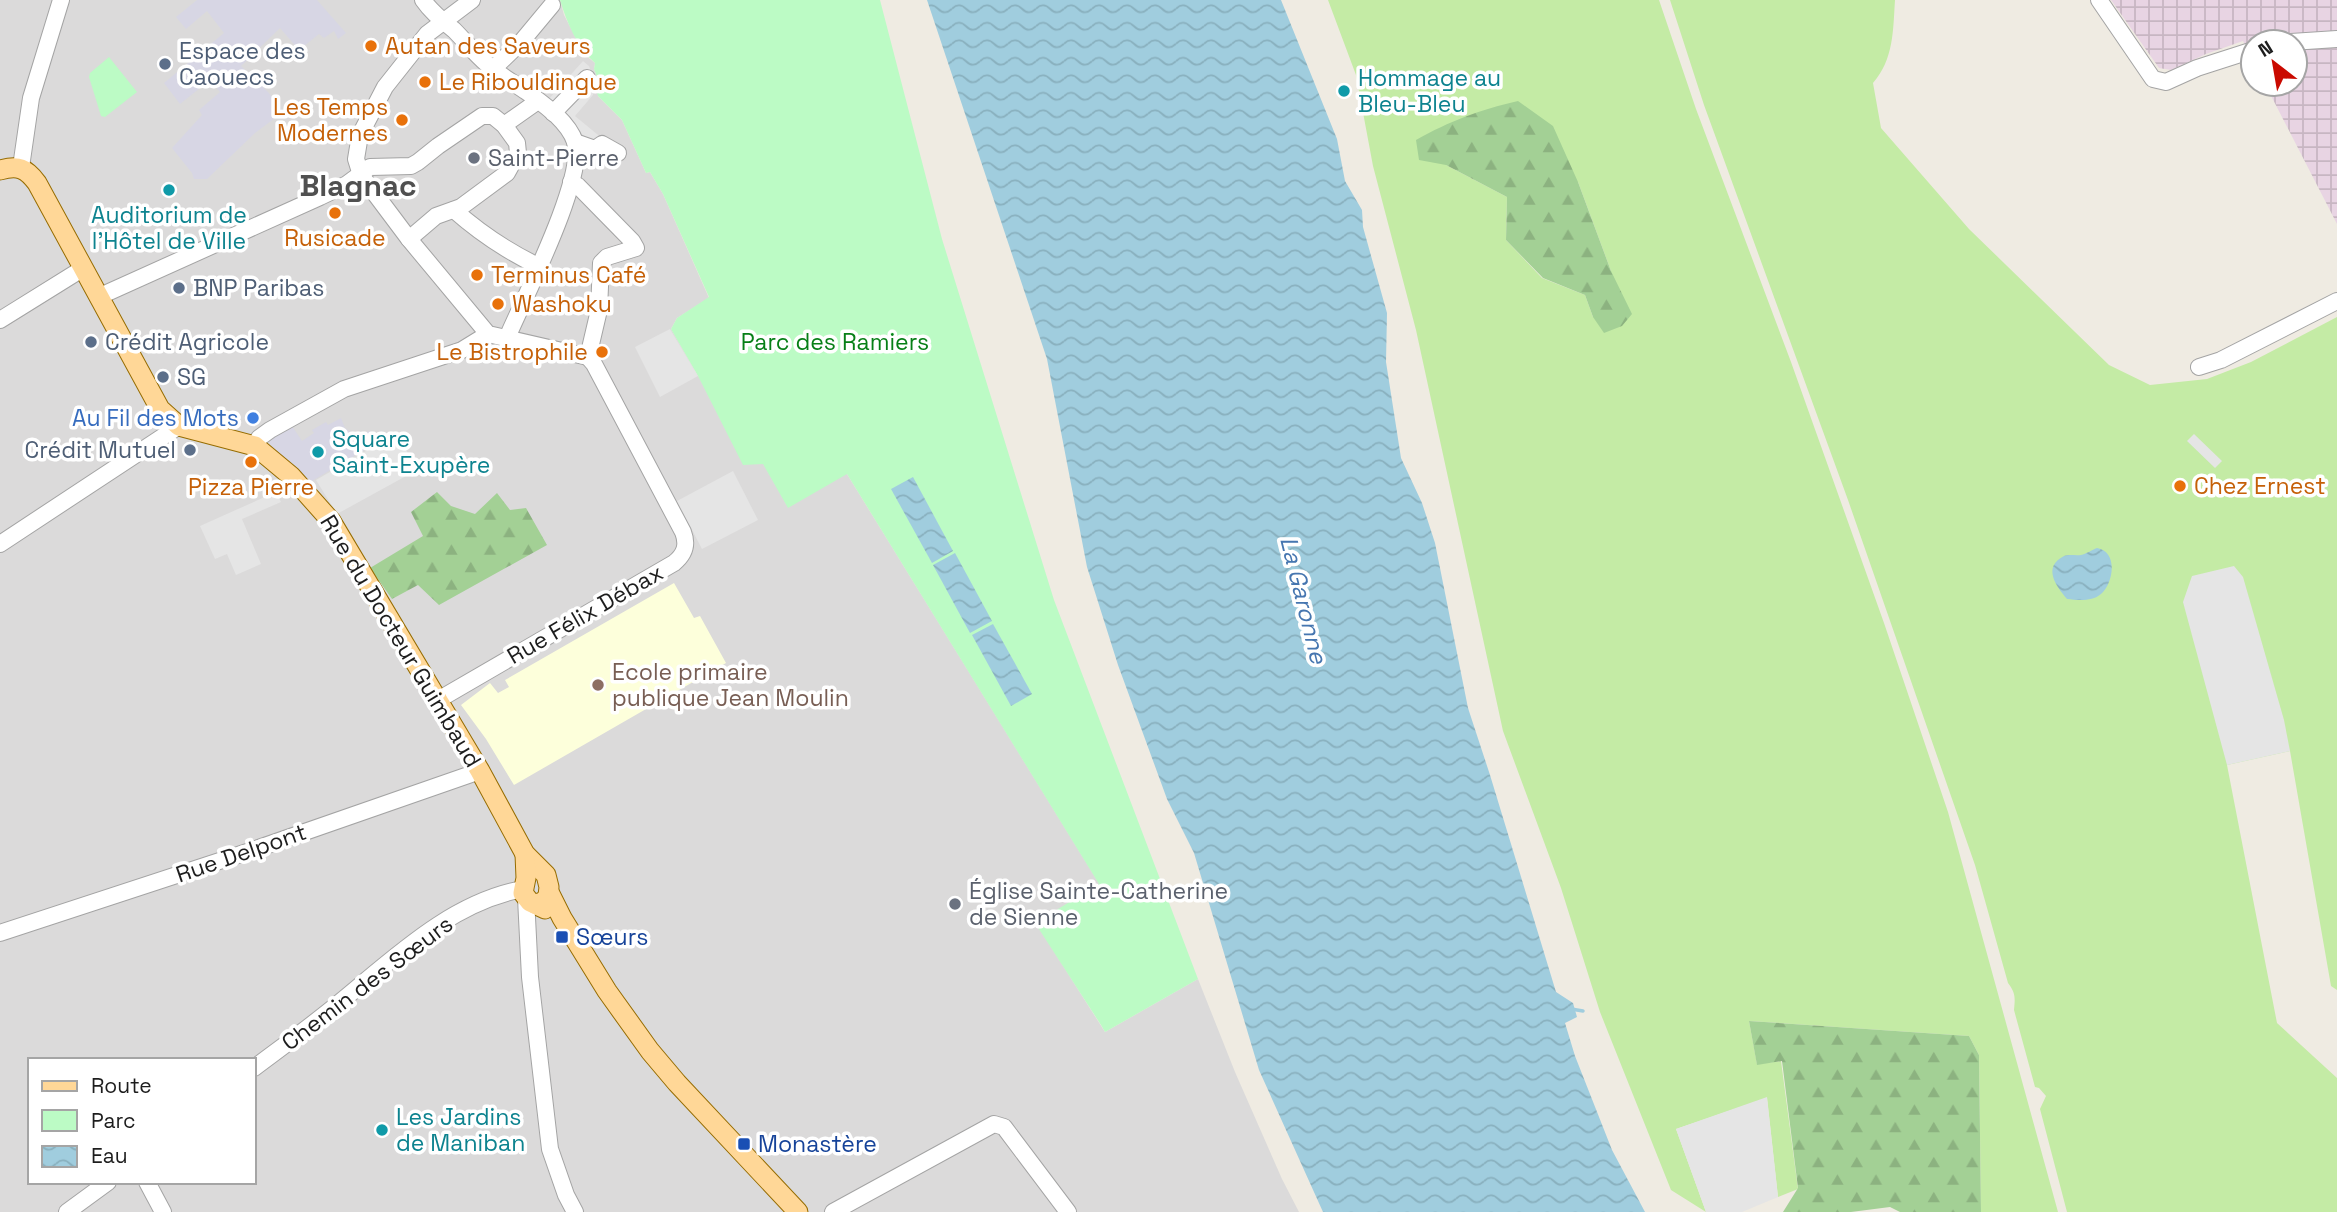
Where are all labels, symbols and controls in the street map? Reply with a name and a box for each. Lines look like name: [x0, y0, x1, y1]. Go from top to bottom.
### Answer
north arrow: [2239, 28, 2309, 98]
place label: Autan des Saveurs: [385, 31, 591, 61]
text: N: [2254, 35, 2277, 63]
place label: Espace des Caouecs: [179, 36, 306, 92]
marker: Autan des Saveurs: [363, 38, 379, 54]
marker: Espace des Caouecs: [157, 56, 173, 72]
place label: Hommage au Bleu-Bleu: [1358, 63, 1501, 119]
place label: Le Ribouldingue: [439, 67, 617, 97]
marker: Le Ribouldingue: [417, 74, 433, 90]
marker: Hommage au Bleu-Bleu: [1336, 83, 1352, 99]
place label: Les Temps Modernes: [273, 92, 388, 148]
marker: Les Temps Modernes: [394, 112, 410, 128]
place label: Saint-Pierre: [488, 143, 619, 173]
marker: Saint-Pierre: [466, 150, 482, 166]
district label: Blagnac: [299, 166, 417, 205]
marker: Auditorium de l'Hôtel de Ville: [161, 182, 177, 198]
place label: Auditorium de l'Hôtel de Ville: [91, 200, 247, 256]
marker: Rusicade: [327, 205, 343, 221]
place label: Rusicade: [284, 223, 386, 253]
place label: Terminus Café: [491, 260, 646, 290]
marker: Terminus Café: [469, 267, 485, 283]
place label: BNP Paribas: [193, 273, 324, 303]
marker: BNP Paribas: [171, 280, 187, 296]
place label: Washoku: [512, 289, 612, 319]
marker: Washoku: [490, 296, 506, 312]
place label: Crédit Agricole: [105, 327, 269, 357]
park label: Parc des Ramiers: [741, 327, 929, 357]
marker: Crédit Agricole: [83, 334, 99, 350]
place label: Le Bistrophile: [436, 337, 588, 367]
marker: Le Bistrophile: [594, 344, 610, 360]
place label: SG: [177, 362, 206, 392]
marker: SG: [155, 369, 171, 385]
place label: Au Fil des Mots: [72, 403, 239, 433]
marker: Au Fil des Mots: [245, 410, 261, 426]
place label: Square Saint-Exupère: [332, 424, 490, 480]
place label: Crédit Mutuel: [25, 435, 176, 465]
marker: Crédit Mutuel: [182, 442, 198, 458]
marker: Square Saint-Exupère: [310, 444, 326, 460]
marker: Pizza Pierre: [243, 454, 259, 470]
place label: Chez Ernest: [2194, 471, 2326, 501]
place label: Pizza Pierre: [188, 472, 314, 502]
marker: Chez Ernest: [2172, 478, 2188, 494]
street label: Rue du Docteur Guimbaud: [314, 509, 488, 773]
water label: La Garonne: [1273, 533, 1335, 667]
street label: Rue Félix Débax: [502, 557, 668, 671]
place label: Ecole primaire publique Jean Moulin: [612, 657, 849, 713]
marker: Ecole primaire publique Jean Moulin: [590, 677, 606, 693]
street label: Rue Delpont: [172, 817, 310, 889]
place label: Église Sainte-Catherine de Sienne: [969, 876, 1228, 932]
marker: Église Sainte-Catherine de Sienne: [947, 896, 963, 912]
street label: Chemin des Sœurs: [275, 909, 459, 1057]
place label: Sœurs: [576, 922, 648, 952]
marker: Sœurs: [554, 929, 570, 945]
legend: [28, 1058, 256, 1184]
text: Route: [91, 1072, 152, 1099]
place label: Les Jardins de Maniban: [396, 1102, 525, 1158]
text: Parc: [91, 1107, 136, 1134]
marker: Les Jardins de Maniban: [374, 1122, 390, 1138]
place label: Monastère: [758, 1129, 877, 1159]
marker: Monastère: [736, 1136, 752, 1152]
text: Eau: [91, 1142, 128, 1169]

